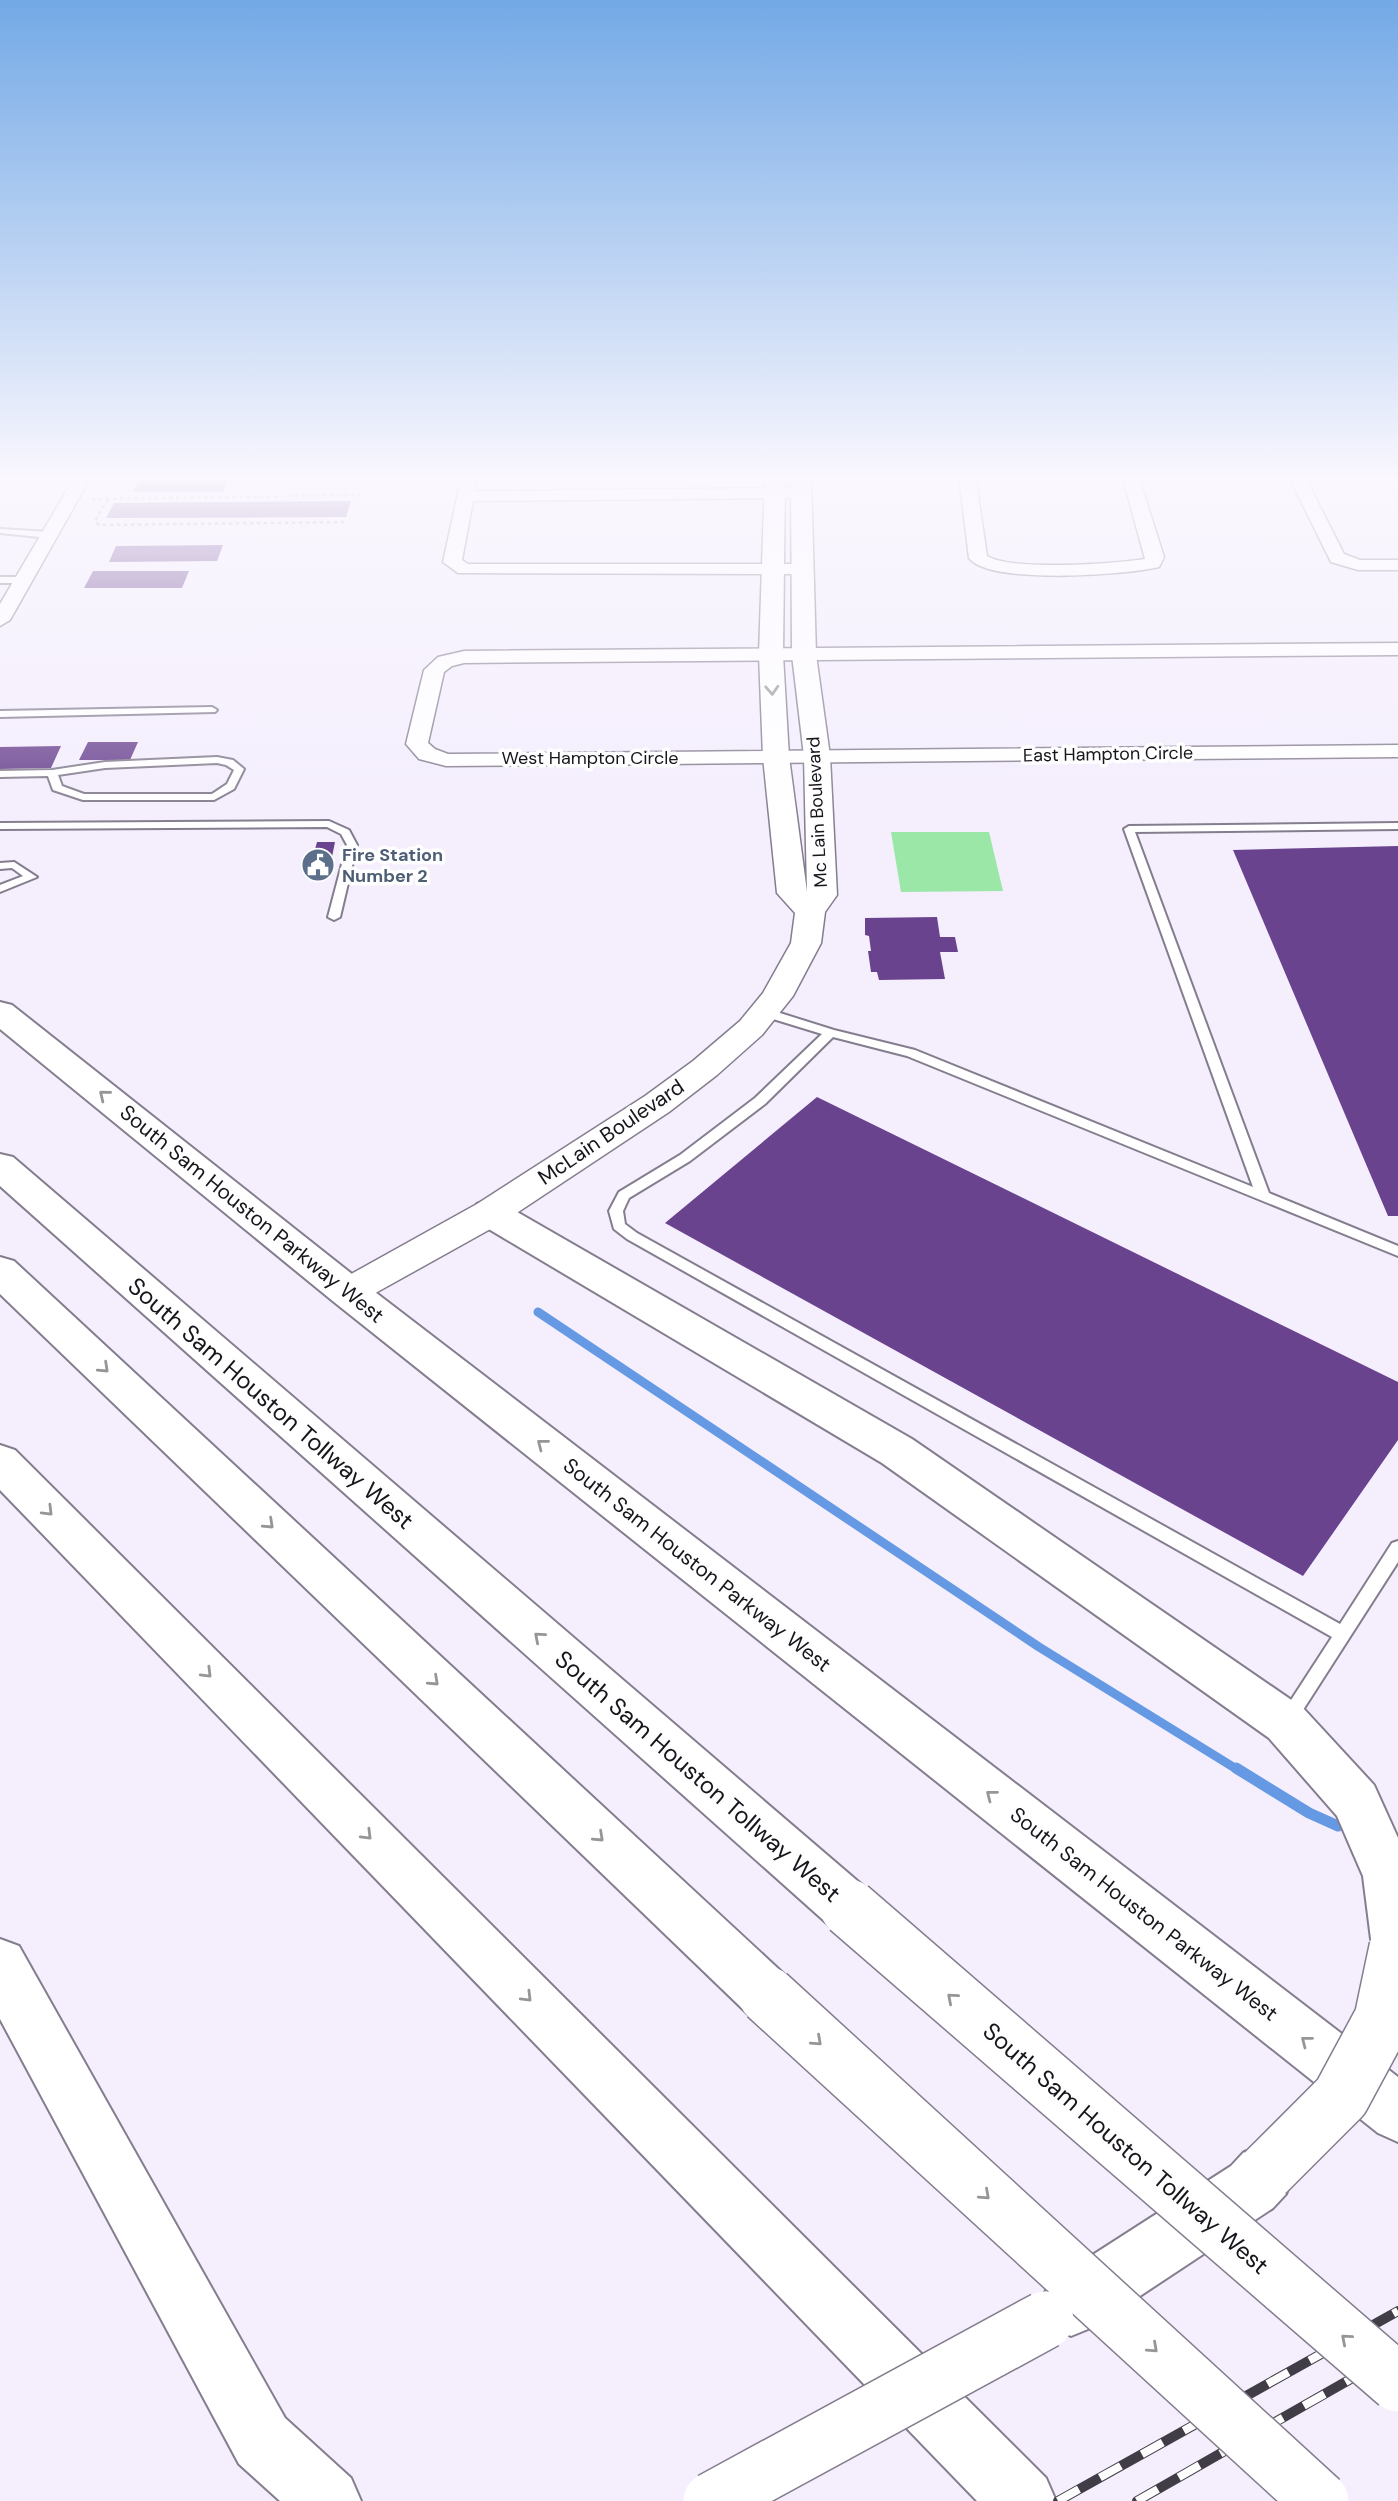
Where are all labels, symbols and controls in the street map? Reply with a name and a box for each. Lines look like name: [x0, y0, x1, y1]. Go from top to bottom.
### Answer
one-way arrow: [765, 685, 780, 696]
street label: Mc Lain Boulevard: [801, 736, 833, 888]
street label: East Hampton Circle: [1023, 741, 1193, 767]
street label: West Hampton Circle: [502, 746, 678, 770]
place label: Fire Station Number 2: [342, 843, 443, 888]
public building icon: Fire Station Number 2: [299, 846, 337, 884]
street label: McLain Boulevard: [532, 1073, 690, 1191]
one-way arrow: [99, 1091, 111, 1104]
street label: South Sam Houston Parkway West: [114, 1099, 390, 1329]
street label: South Sam Houston Tollway West: [122, 1270, 420, 1536]
one-way arrow: [96, 1359, 109, 1372]
one-way arrow: [537, 1439, 550, 1452]
street label: South Sam Houston Parkway West: [557, 1452, 837, 1678]
one-way arrow: [39, 1502, 52, 1515]
one-way arrow: [261, 1516, 274, 1529]
one-way arrow: [534, 1633, 547, 1645]
street label: South Sam Houston Tollway West: [549, 1643, 847, 1909]
one-way arrow: [199, 1665, 212, 1678]
one-way arrow: [426, 1672, 439, 1685]
one-way arrow: [987, 1791, 999, 1804]
street label: South Sam Houston Parkway West: [1004, 1801, 1284, 2027]
one-way arrow: [359, 1827, 372, 1840]
one-way arrow: [591, 1829, 604, 1841]
one-way arrow: [518, 1989, 531, 2002]
one-way arrow: [947, 1994, 960, 2006]
street label: South Sam Houston Tollway West: [977, 2015, 1275, 2281]
one-way arrow: [809, 2033, 822, 2046]
one-way arrow: [1301, 2036, 1313, 2049]
one-way arrow: [977, 2187, 990, 2199]
one-way arrow: [1342, 2335, 1355, 2347]
one-way arrow: [1145, 2340, 1158, 2353]

